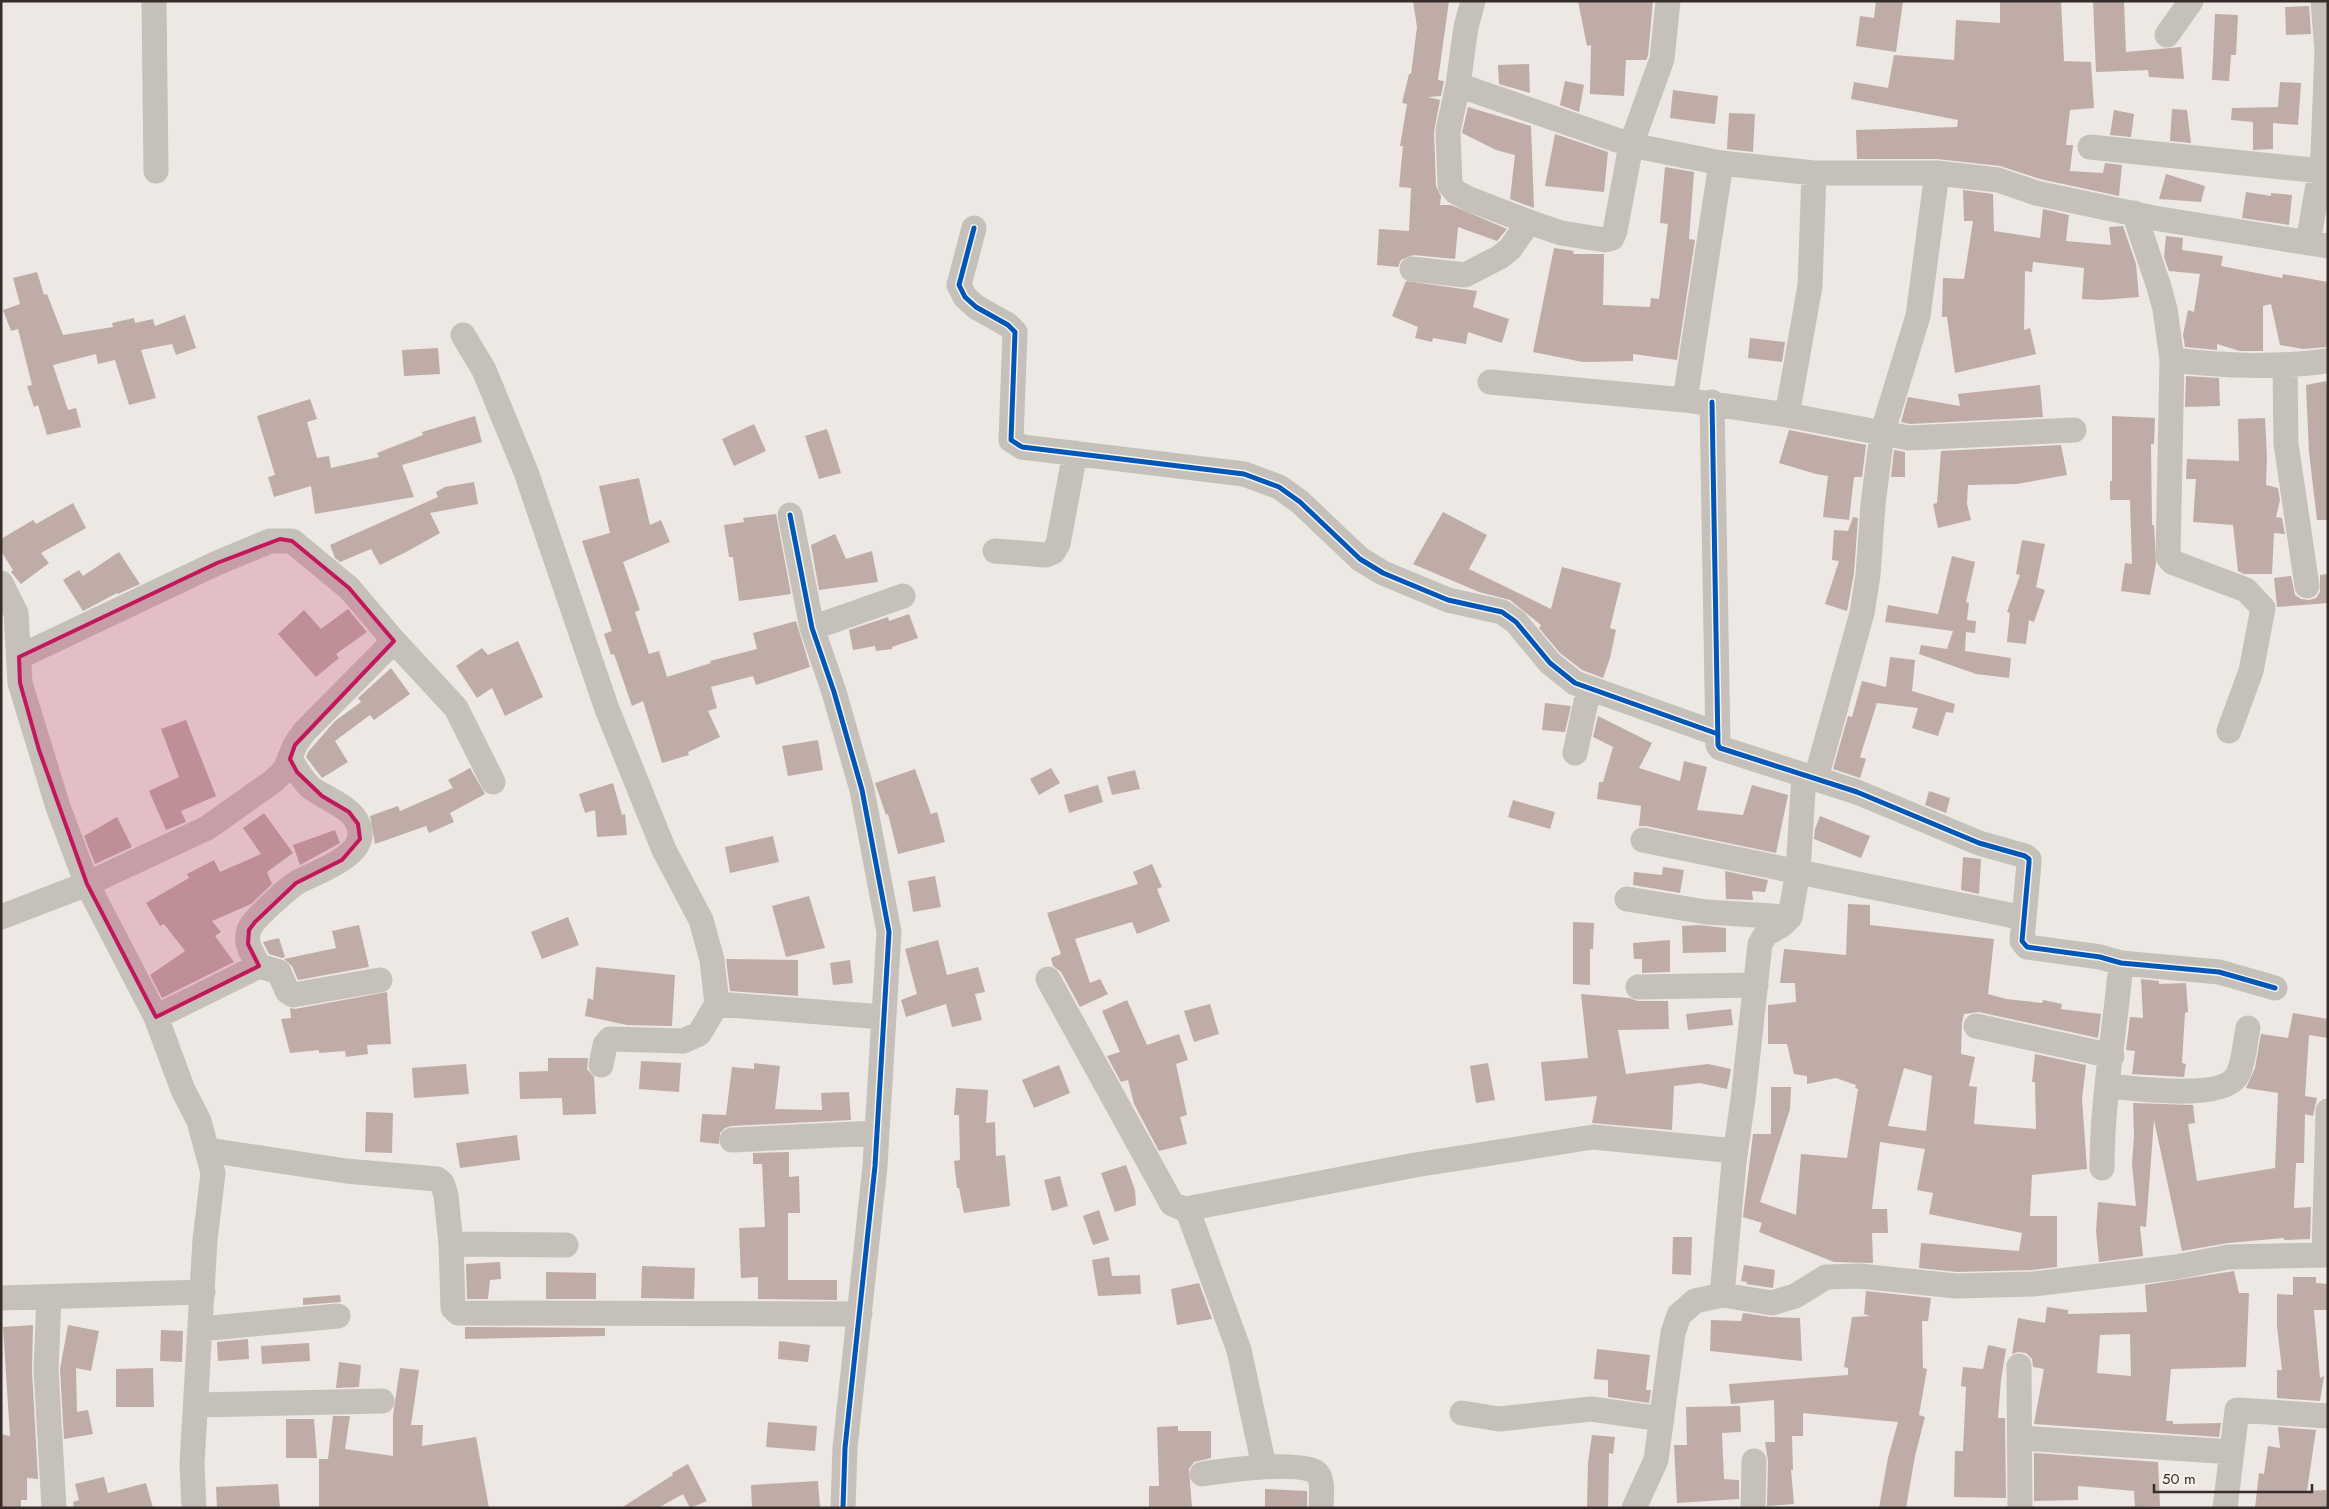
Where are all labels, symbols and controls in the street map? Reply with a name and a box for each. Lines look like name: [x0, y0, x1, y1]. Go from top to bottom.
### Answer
scale bar: [2154, 1462, 2312, 1494]
text: 50 m: [2162, 1468, 2196, 1490]

